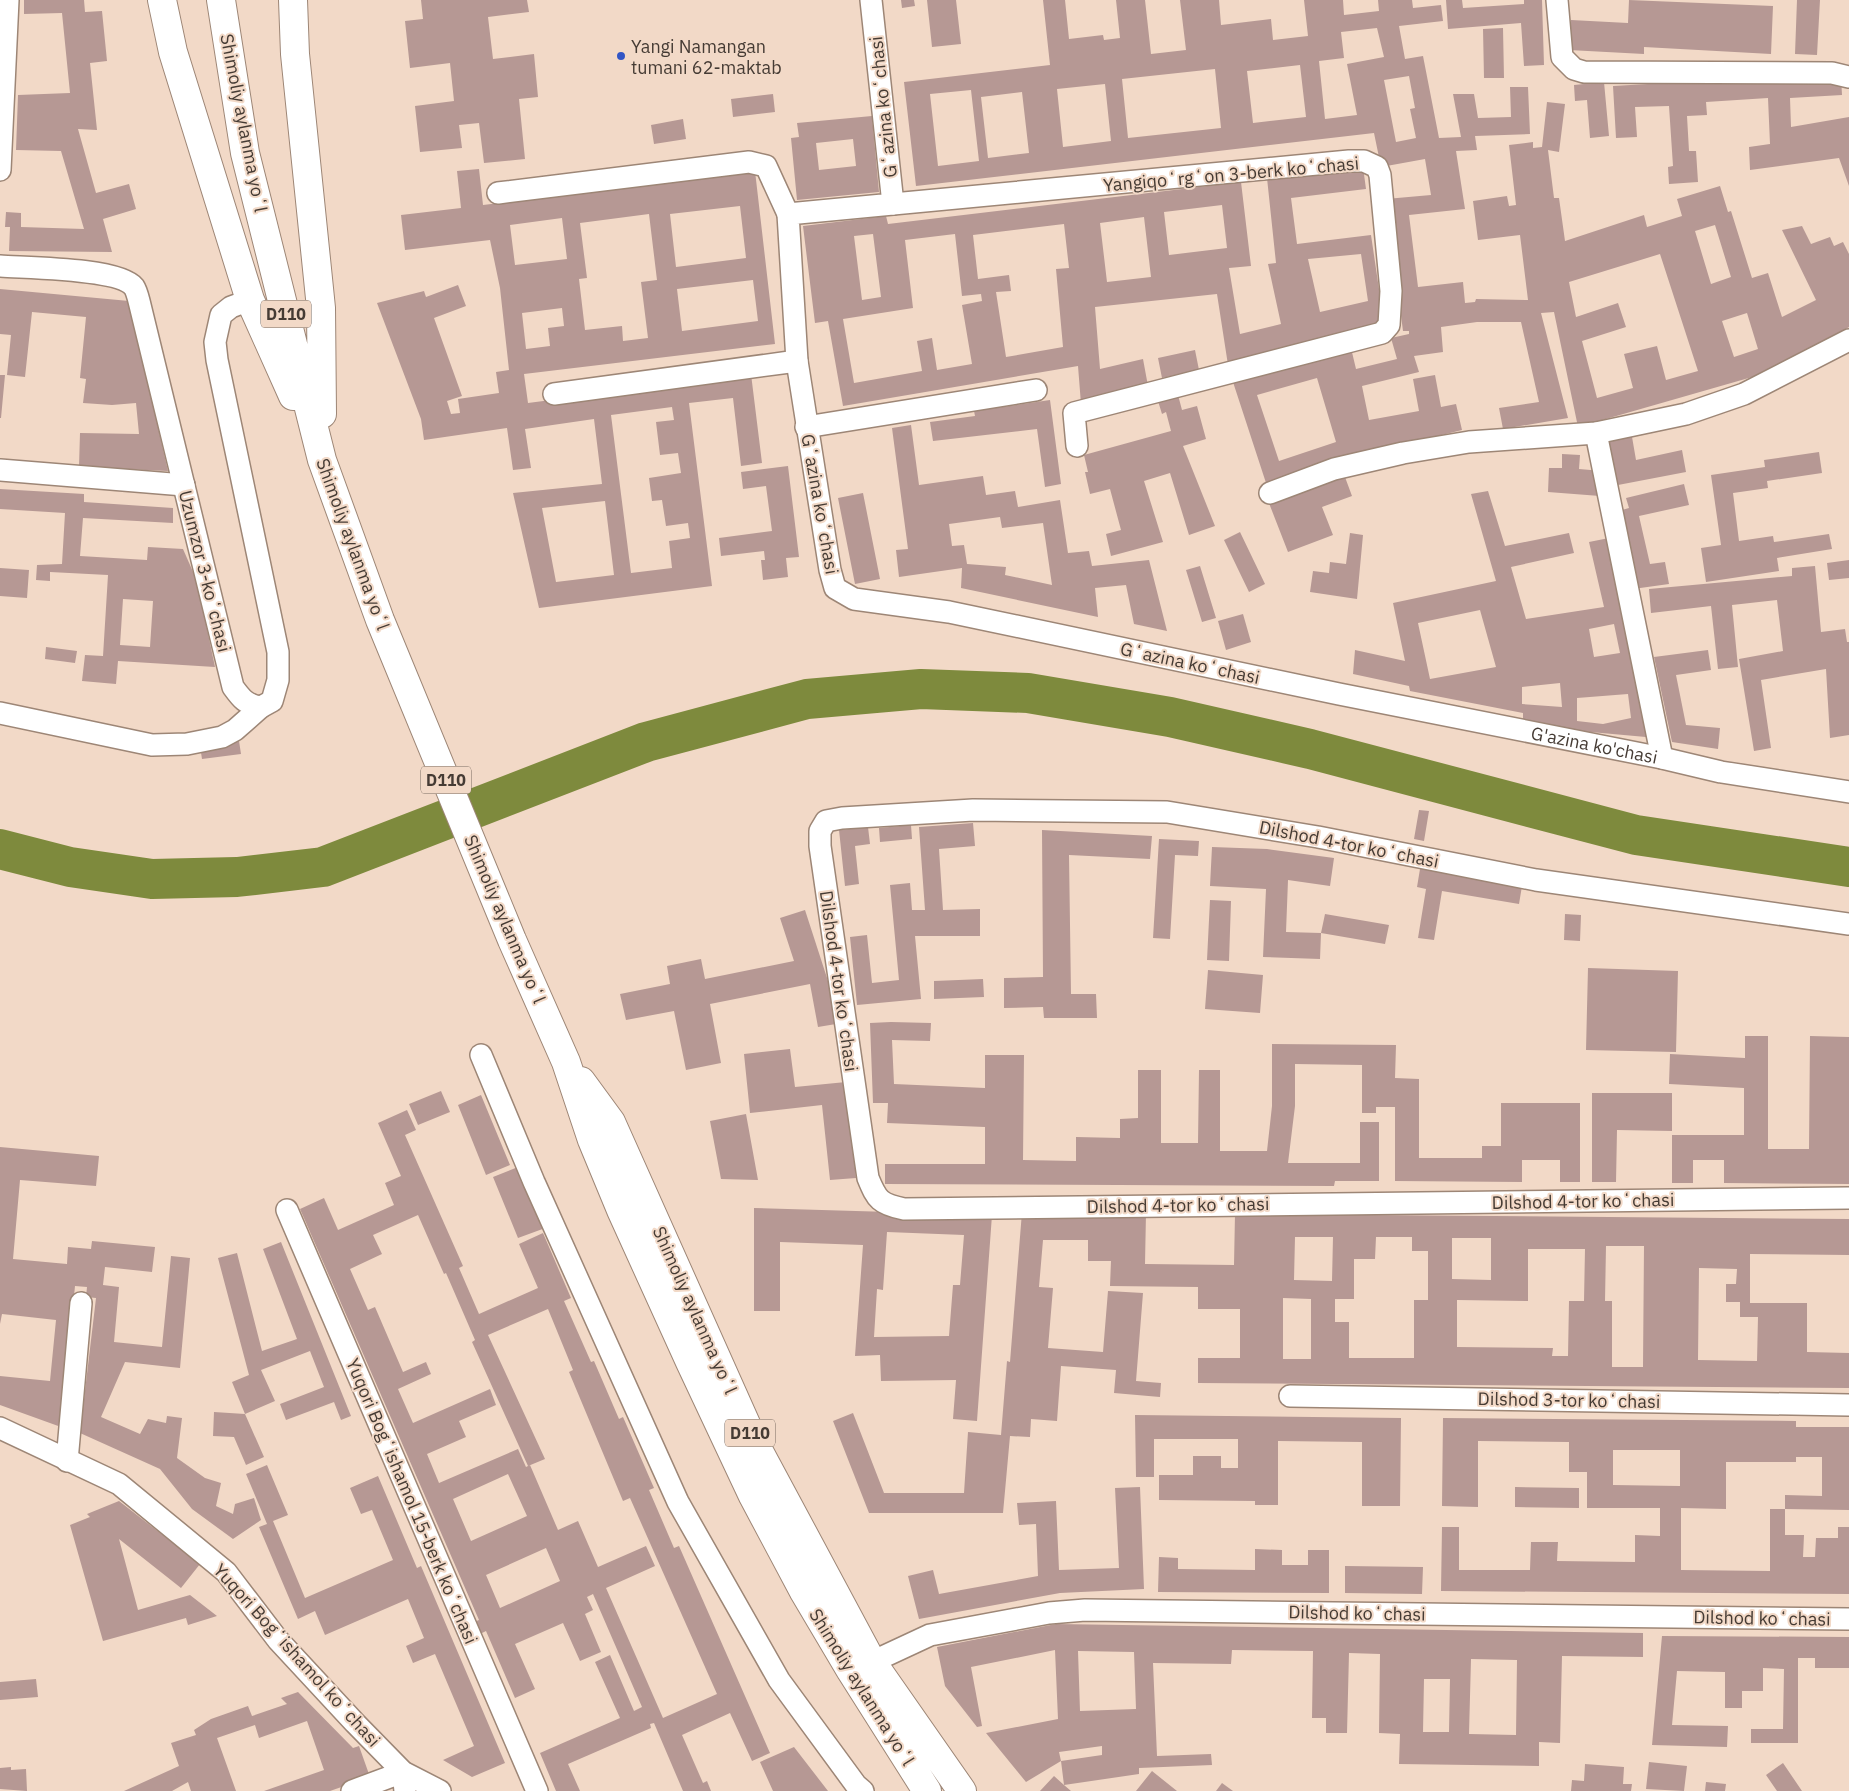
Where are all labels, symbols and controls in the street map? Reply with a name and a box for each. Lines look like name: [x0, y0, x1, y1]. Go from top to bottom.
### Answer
street label: Shimoliy aylanma yoʻl: [215, 32, 273, 214]
place label: Yangi Namangan tumani 62-maktab: [631, 35, 782, 79]
street label: Gʻazina koʻchasi: [864, 35, 902, 179]
marker: Yangi Namangan tumani 62-maktab: [615, 50, 627, 62]
street label: Yangiqoʻrgʻon 3-berk koʻchasi: [1102, 151, 1360, 197]
road number: D110: [261, 300, 311, 328]
street label: Gʻazina koʻchasi: [796, 432, 844, 576]
street label: Shimoliy aylanma yoʻl: [311, 455, 395, 633]
street label: Uzumzor 3-koʻchasi: [174, 488, 236, 654]
street label: Gʻazina koʻchasi: [1118, 637, 1262, 689]
street label: G'azina ko'chasi: [1529, 721, 1660, 768]
road number: D110: [421, 766, 471, 794]
street label: Dilshod 4-tor koʻchasi: [1257, 815, 1441, 873]
street label: Shimoliy aylanma yoʻl: [459, 831, 551, 1007]
street label: Dilshod 4-tor koʻchasi: [815, 889, 863, 1073]
street label: Dilshod 4-tor koʻchasi: [1492, 1188, 1674, 1214]
street label: Dilshod 4-tor koʻchasi: [1087, 1192, 1269, 1218]
street label: Shimoliy aylanma yoʻl: [648, 1223, 742, 1397]
street label: Yuqori Bogʻishamol 15-berk koʻchasi: [341, 1355, 483, 1647]
street label: Dilshod 3-tor koʻchasi: [1478, 1387, 1660, 1413]
road number: D110: [725, 1420, 775, 1446]
street label: Yuqori Bogʻishamol koʻchasi: [209, 1559, 385, 1751]
street label: Dilshod koʻchasi: [1288, 1600, 1426, 1626]
street label: Shimoliy aylanma yoʻl: [804, 1604, 920, 1770]
street label: Dilshod koʻchasi: [1693, 1605, 1831, 1631]

